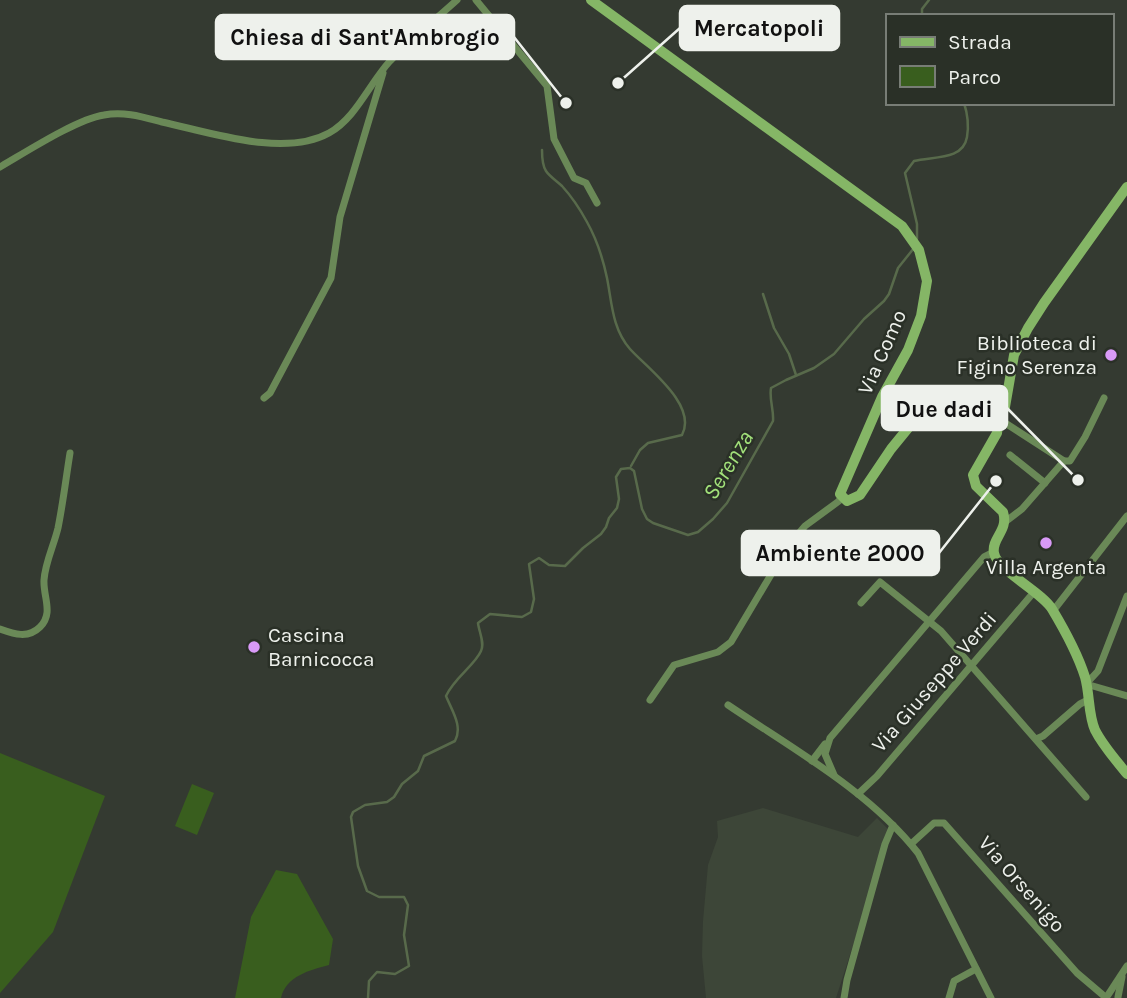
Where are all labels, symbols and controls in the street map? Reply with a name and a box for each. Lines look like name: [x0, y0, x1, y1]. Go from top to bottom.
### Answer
callout: Mercatopoli: [680, 6, 839, 50]
legend: [886, 14, 1113, 105]
callout: Chiesa di Sant'Ambrogio: [216, 15, 514, 59]
text: Mercatopoli: [694, 15, 824, 42]
text: Chiesa di Sant'Ambrogio: [230, 24, 500, 51]
text: Strada: [948, 30, 1012, 54]
text: Parco: [948, 65, 1001, 89]
street label: Via Como: [853, 306, 911, 398]
place label: Biblioteca di Figino Serenza: [956, 331, 1097, 379]
marker: Biblioteca di Figino Serenza: [1103, 347, 1119, 363]
callout: Due dadi: [882, 386, 1007, 430]
text: Due dadi: [895, 396, 993, 423]
water label: Serenza: [697, 426, 759, 504]
callout: Ambiente 2000: [742, 531, 939, 575]
marker: Villa Argenta: [1038, 535, 1054, 551]
text: Ambiente 2000: [755, 540, 925, 567]
place label: Villa Argenta: [986, 555, 1106, 579]
street label: Via Giuseppe Verdi: [867, 607, 1001, 757]
place label: Cascina Barnicocca: [268, 623, 375, 671]
marker: Cascina Barnicocca: [246, 639, 262, 655]
street label: Via Orsenigo: [974, 831, 1070, 937]

